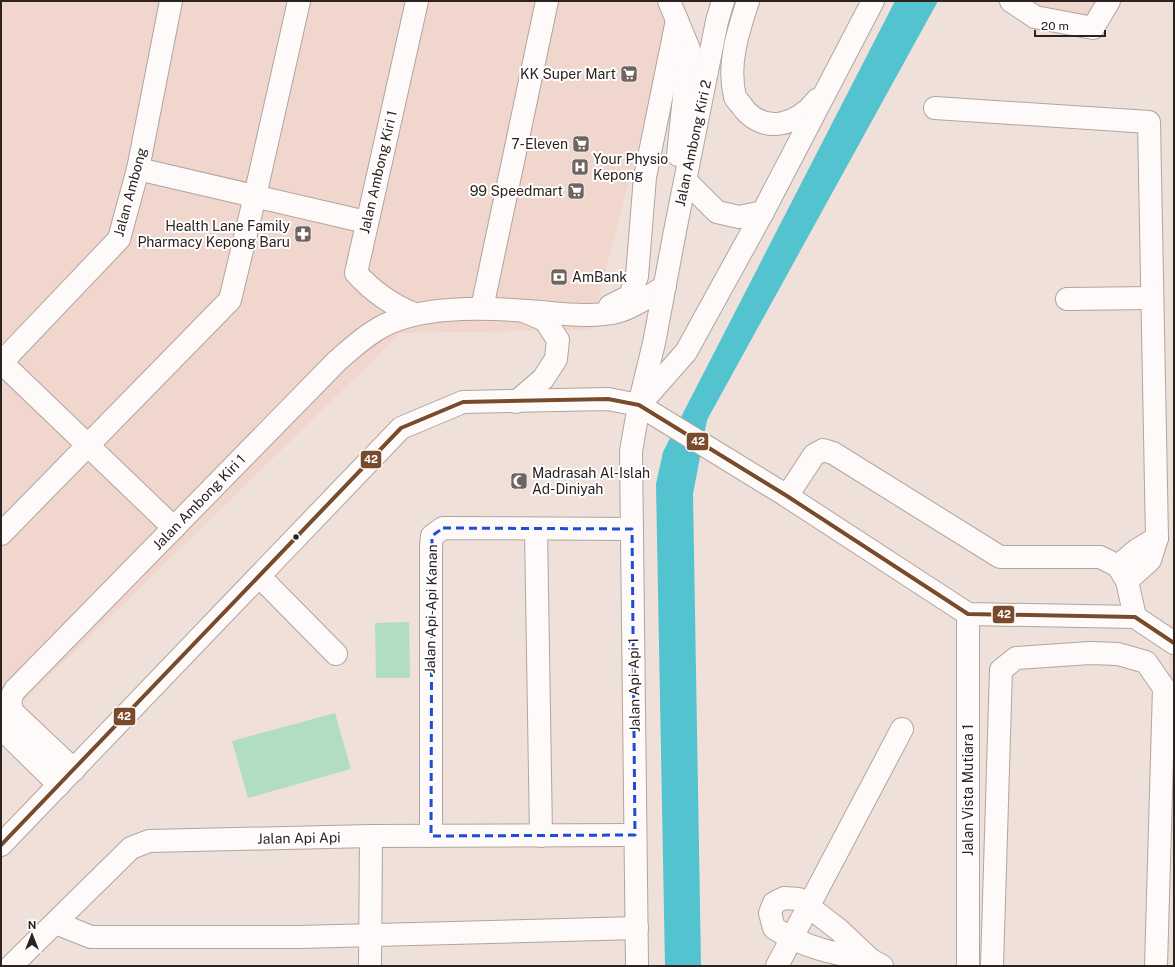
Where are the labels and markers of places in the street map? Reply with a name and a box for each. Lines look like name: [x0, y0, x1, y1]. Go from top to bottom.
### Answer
supermarket icon: KK Super Mart: [619, 64, 639, 84]
place label: KK Super Mart: [520, 66, 616, 82]
supermarket icon: 7-Eleven: [571, 134, 591, 154]
place label: 7-Eleven: [511, 136, 568, 152]
place label: Your Physio Kepong: [593, 151, 668, 183]
hospital icon: Your Physio Kepong: [570, 157, 590, 177]
supermarket icon: 99 Speedmart: [566, 181, 586, 201]
place label: 99 Speedmart: [470, 183, 563, 199]
place label: Health Lane Family Pharmacy Kepong Baru: [137, 218, 290, 250]
pharmacy icon: Health Lane Family Pharmacy Kepong Baru: [293, 224, 313, 244]
bank icon: AmBank: [549, 267, 569, 287]
place label: AmBank: [572, 269, 627, 285]
place label: Madrasah Al-Islah Ad-Diniyah: [532, 465, 650, 497]
mosque icon: Madrasah Al-Islah Ad-Diniyah: [509, 471, 529, 491]
unlabelled marker: [291, 532, 301, 542]

